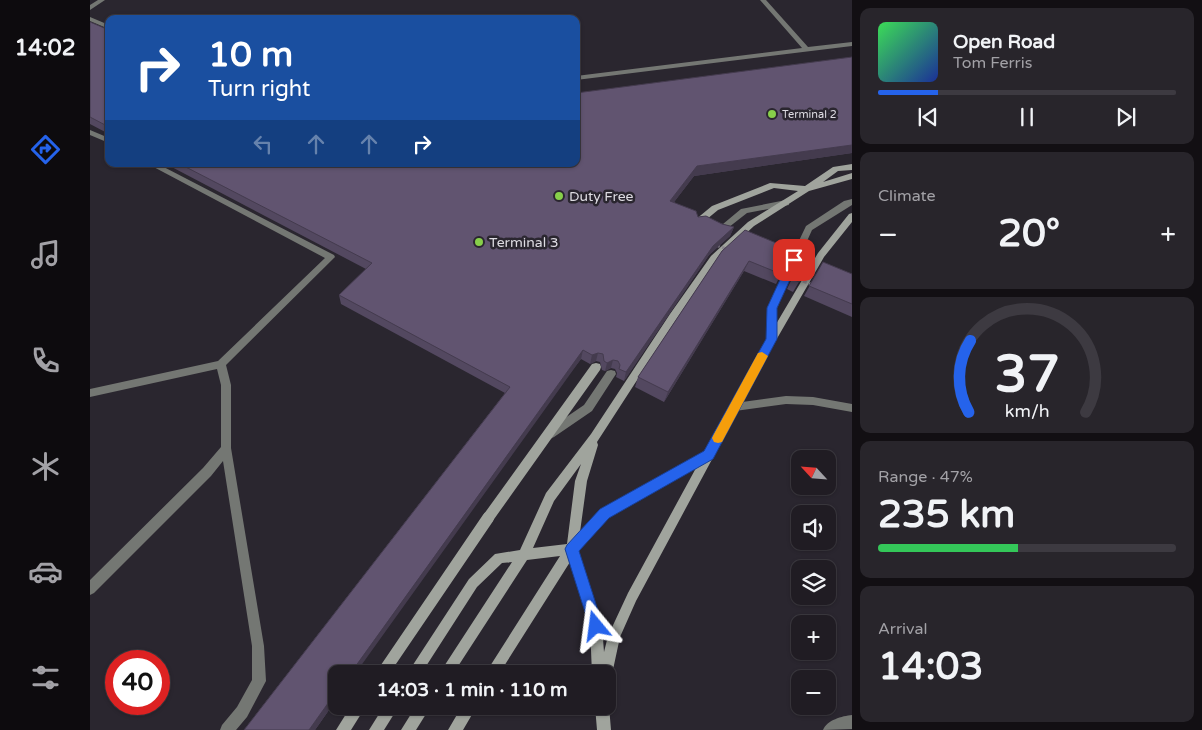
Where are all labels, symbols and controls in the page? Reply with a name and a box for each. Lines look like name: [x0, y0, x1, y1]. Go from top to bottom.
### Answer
text: Open Road: [953, 31, 1055, 53]
text: 10 m: [208, 34, 293, 76]
text: 14:02: [15, 35, 75, 61]
icon: right: [125, 35, 190, 100]
text: Tom Ferris: [953, 53, 1032, 73]
text: Turn right: [208, 76, 310, 102]
icon: previous: [914, 103, 942, 131]
icon: pause: [1013, 103, 1041, 131]
icon: next: [1112, 103, 1140, 131]
marker: Terminal 2: [766, 108, 778, 120]
place label: Terminal 2: [782, 108, 837, 121]
icon: left: [249, 130, 277, 158]
icon: ahead: [302, 130, 330, 158]
icon: ahead: [355, 130, 383, 158]
icon: right: [408, 130, 436, 158]
icon: directions: [28, 132, 63, 167]
text: Climate: [878, 186, 936, 206]
place label: Duty Free: [569, 188, 634, 205]
marker: Duty Free: [553, 190, 565, 202]
text: 20°: [998, 211, 1060, 257]
text: −: [878, 218, 898, 252]
text: +: [1160, 218, 1176, 252]
place label: Terminal 3: [489, 234, 559, 251]
marker: Terminal 3: [473, 236, 485, 248]
icon: music: [28, 237, 63, 272]
pin: [773, 239, 815, 281]
icon: arrive: [780, 246, 808, 274]
icon: phone: [28, 343, 63, 378]
text: 37: [994, 343, 1060, 406]
text: km/h: [1005, 401, 1049, 422]
icon: climate: [28, 449, 63, 484]
north arrow: [791, 450, 836, 495]
map controls: [791, 450, 836, 715]
text: Range · 47%: [878, 467, 973, 487]
text: 235 km: [878, 492, 1015, 538]
button: sound: [791, 505, 836, 550]
icon: car: [28, 554, 63, 589]
button: layers: [791, 560, 836, 605]
position arrow: [569, 599, 621, 651]
button: +: [791, 615, 836, 660]
text: Arrival: [878, 619, 927, 639]
text: 14:03: [878, 644, 983, 690]
speed limit sign: 40: [105, 650, 170, 715]
icon: filters: [28, 660, 63, 695]
button: −: [791, 670, 836, 715]
text: 14:03 · 1 min · 110 m: [376, 679, 568, 701]

